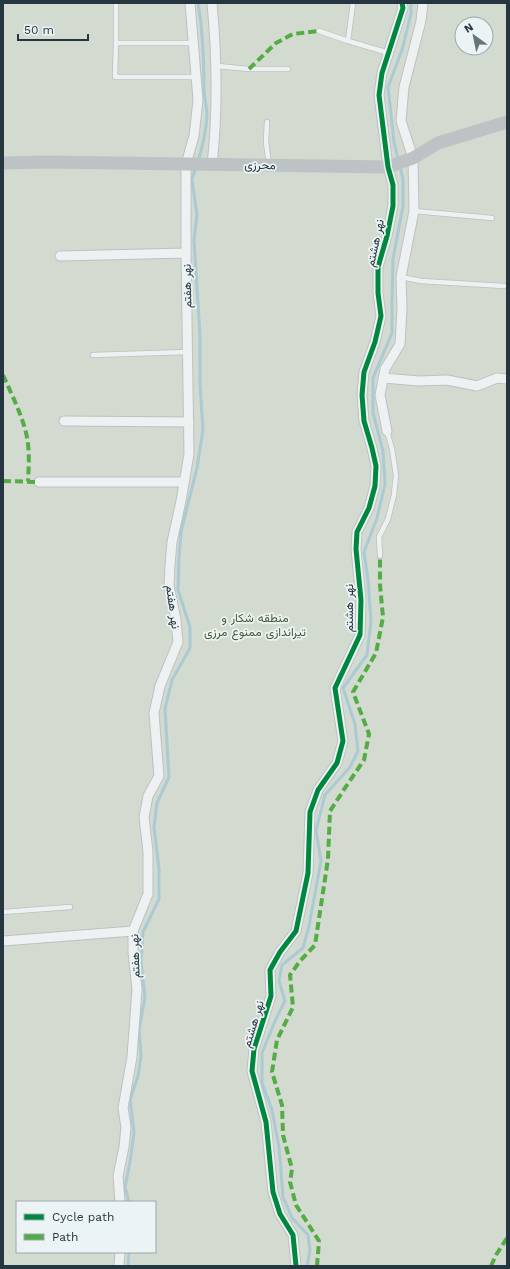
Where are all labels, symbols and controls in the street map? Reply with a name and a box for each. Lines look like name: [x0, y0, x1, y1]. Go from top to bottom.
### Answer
scale bar: [18, 16, 88, 42]
north arrow: [454, 16, 494, 56]
text: N: [462, 20, 476, 36]
text: 50 m: [24, 23, 54, 37]
street label: محرزی: [244, 158, 276, 173]
street label: نهر هشتم: [363, 218, 388, 268]
street label: نهر هفتم: [180, 264, 195, 308]
street label: نهر هفتم: [162, 584, 183, 630]
street label: نهر هشتم: [342, 584, 357, 632]
park label: منطقه شکار و تیراندازی ممنوع مرزی: [204, 611, 306, 641]
street label: نهر هفتم: [127, 934, 144, 978]
street label: نهر هشتم: [239, 999, 268, 1050]
legend: [16, 1201, 156, 1253]
text: Cycle path: [52, 1210, 114, 1224]
text: Path: [52, 1230, 78, 1244]

